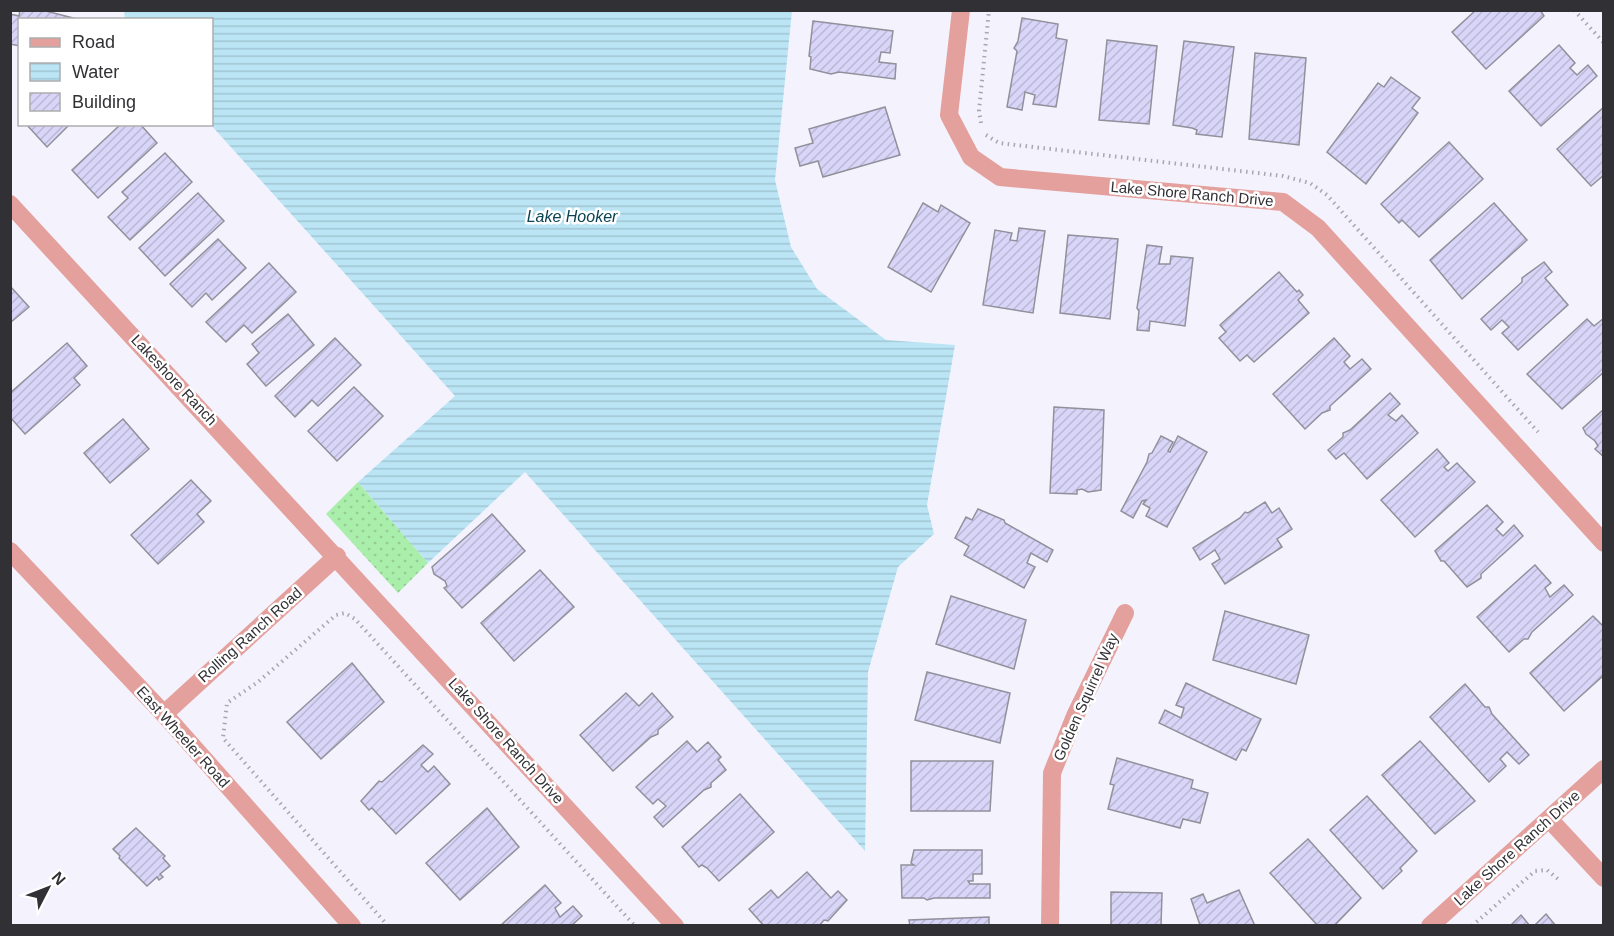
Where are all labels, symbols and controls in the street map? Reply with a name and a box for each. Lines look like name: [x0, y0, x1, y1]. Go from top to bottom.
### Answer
legend: [18, 18, 213, 126]
text: Road: [72, 32, 115, 52]
text: Water: [72, 62, 119, 82]
text: Building: [72, 92, 136, 112]
street label: Lake Shore Ranch Drive: [1110, 178, 1274, 209]
water label: Lake Hooker: [527, 208, 618, 225]
street label: Lakeshore Ranch: [128, 331, 221, 428]
street label: Rolling Ranch Road: [194, 584, 305, 686]
street label: Golden Squirrel Way: [1050, 630, 1122, 763]
street label: Lake Shore Ranch Drive: [445, 674, 567, 807]
street label: East Wheeler Road: [134, 683, 233, 791]
street label: Lake Shore Ranch Drive: [1450, 787, 1583, 909]
north arrow: [18, 858, 78, 918]
text: N: [49, 868, 69, 888]

